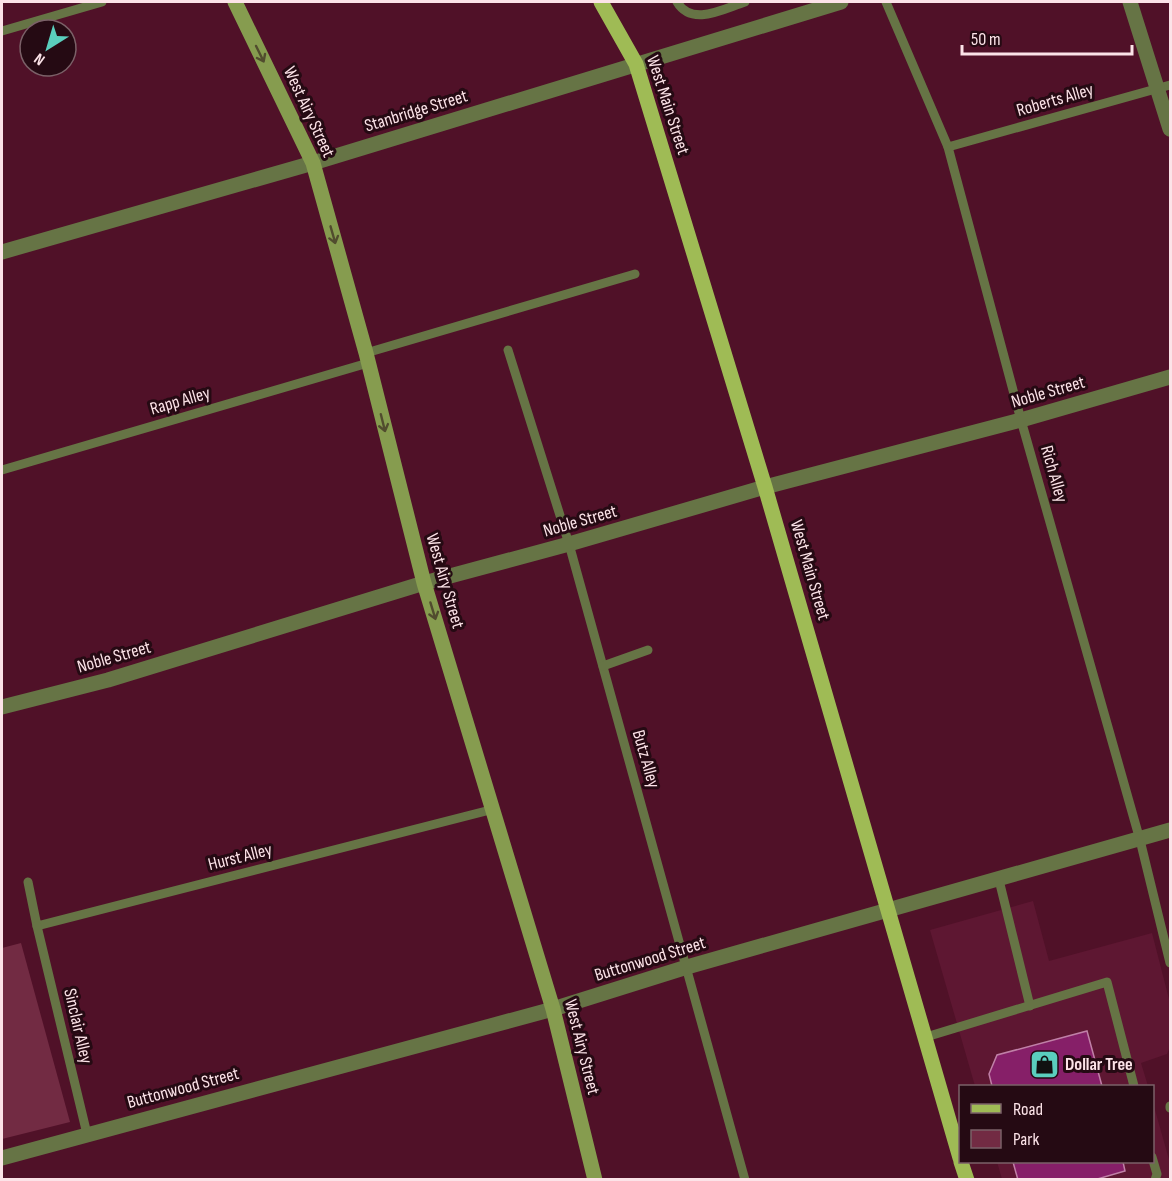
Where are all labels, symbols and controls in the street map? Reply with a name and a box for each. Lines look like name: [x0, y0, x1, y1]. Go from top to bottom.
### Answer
north arrow: [18, 18, 78, 78]
scale bar: [962, 18, 1132, 56]
text: 50 m: [971, 29, 1001, 50]
one-way arrow: [255, 45, 267, 63]
text: N: [31, 49, 49, 69]
street label: West Main Street: [642, 53, 694, 158]
street label: West Airy Street: [279, 63, 339, 161]
street label: Roberts Alley: [1014, 79, 1096, 121]
street label: Stanbridge Street: [362, 85, 470, 137]
one-way arrow: [327, 225, 339, 244]
street label: Noble Street: [1009, 371, 1088, 413]
street label: Rapp Alley: [148, 382, 212, 420]
one-way arrow: [378, 413, 390, 432]
street label: Rich Alley: [1036, 443, 1072, 505]
street label: Noble Street: [541, 500, 620, 542]
street label: West Main Street: [786, 518, 834, 623]
street label: West Airy Street: [421, 531, 469, 631]
one-way arrow: [428, 602, 439, 621]
street label: Noble Street: [75, 636, 154, 678]
street label: Butz Alley: [628, 728, 664, 790]
street label: Hurst Alley: [206, 839, 274, 875]
street label: Buttonwood Street: [592, 932, 708, 986]
street label: Sinclair Alley: [59, 986, 97, 1066]
street label: West Airy Street: [560, 997, 604, 1097]
shop icon: Dollar Tree: [1028, 1048, 1060, 1080]
place label: Dollar Tree: [1065, 1054, 1133, 1075]
street label: Buttonwood Street: [125, 1063, 242, 1113]
legend: [959, 1085, 1154, 1163]
text: Road: [1013, 1099, 1043, 1120]
text: Park: [1013, 1129, 1039, 1150]

